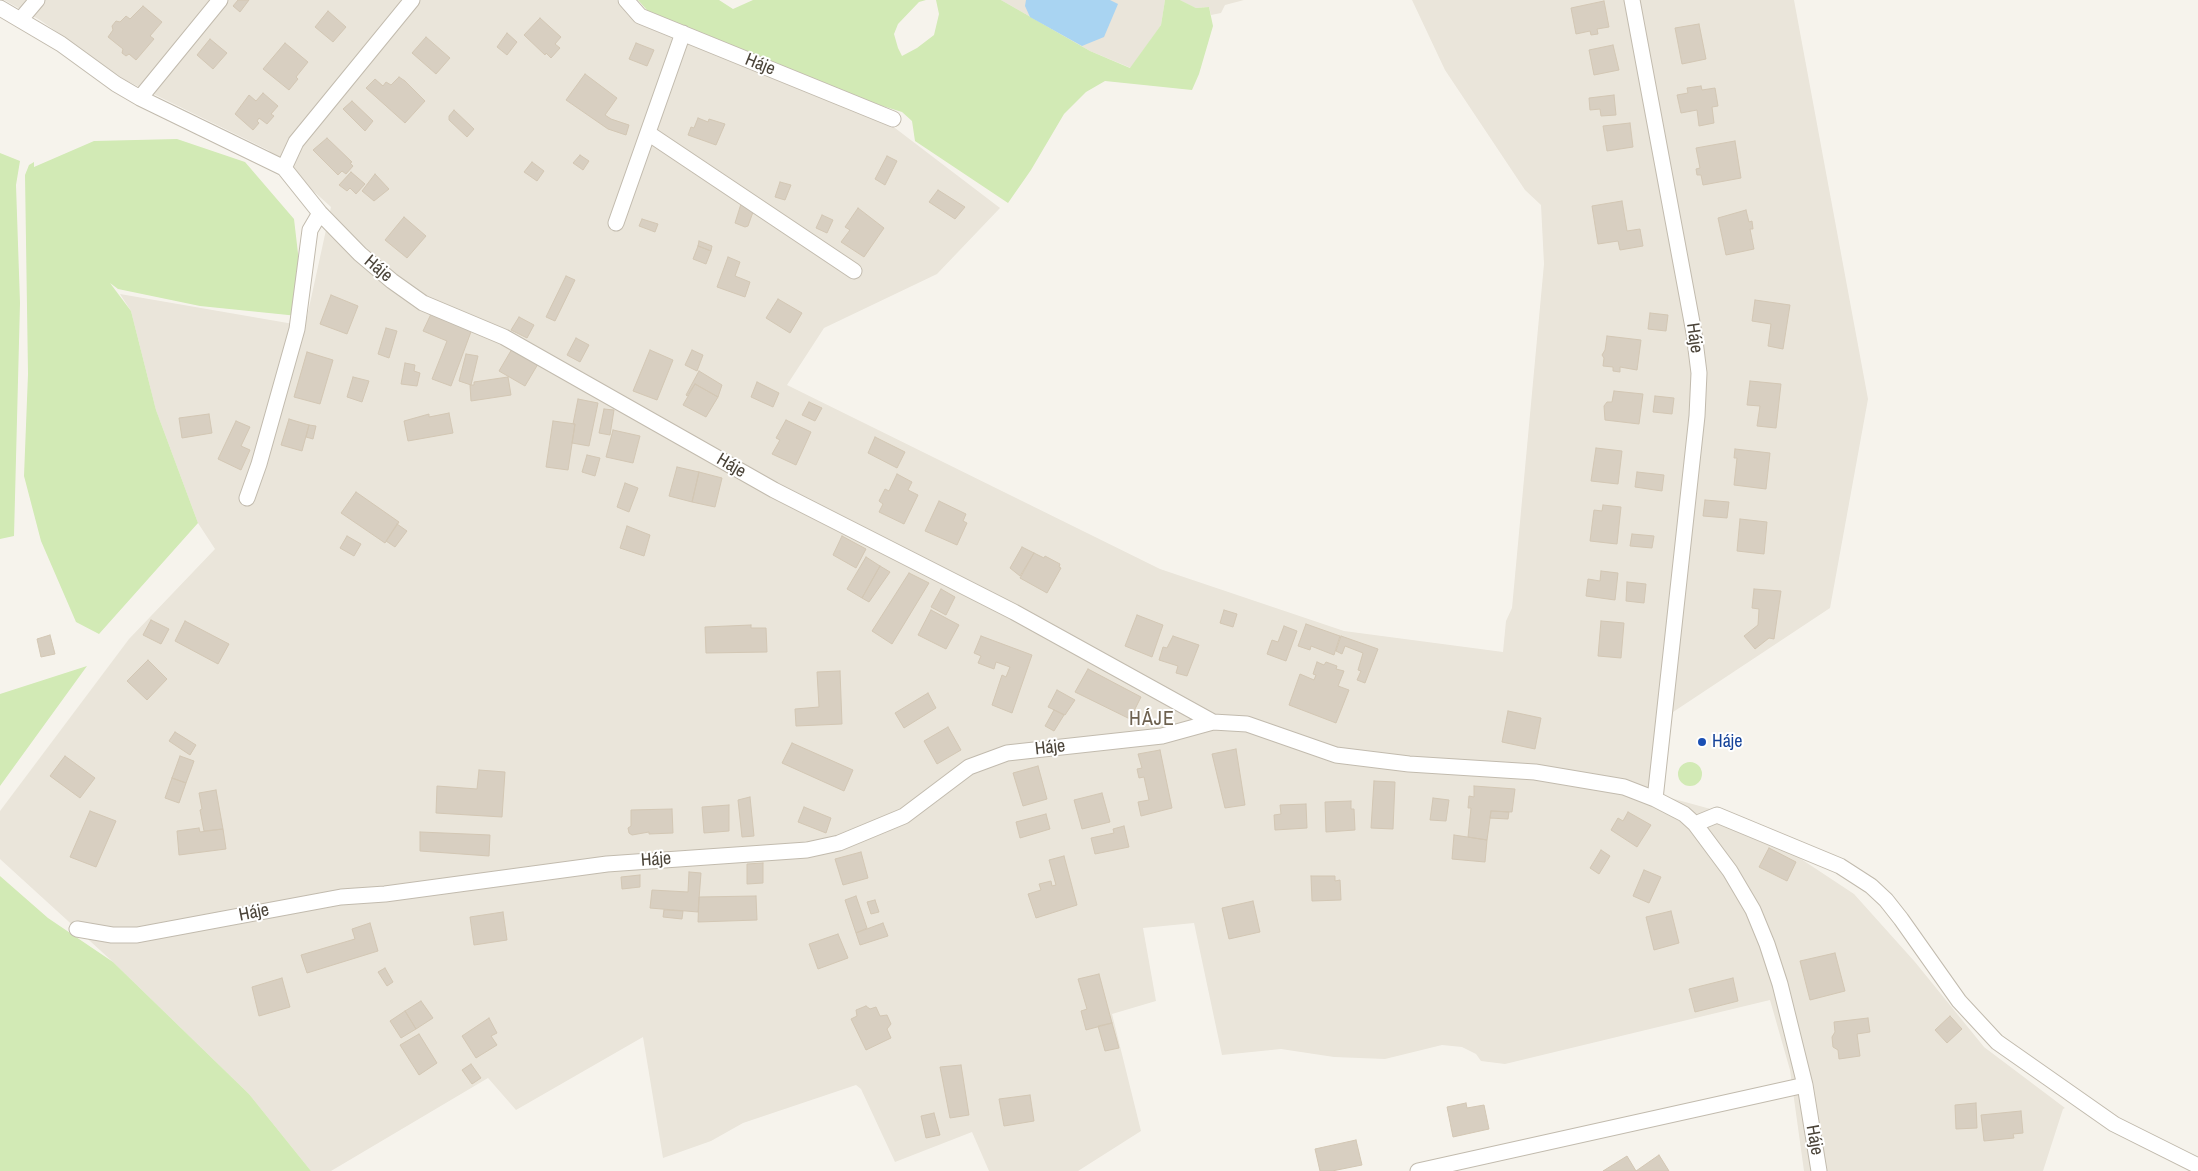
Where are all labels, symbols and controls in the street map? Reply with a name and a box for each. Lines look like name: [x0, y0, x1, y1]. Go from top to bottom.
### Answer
street label: Háje: [742, 49, 778, 81]
street label: Háje: [359, 251, 397, 287]
street label: Háje: [1681, 321, 1707, 355]
street label: Háje: [712, 449, 750, 483]
district label: HÁJE: [1129, 708, 1175, 732]
place label: Háje: [1712, 731, 1742, 753]
street label: Háje: [1034, 736, 1066, 760]
marker: Háje: [1696, 736, 1708, 748]
street label: Háje: [640, 848, 672, 872]
street label: Háje: [237, 900, 271, 926]
street label: Háje: [1801, 1123, 1827, 1157]

